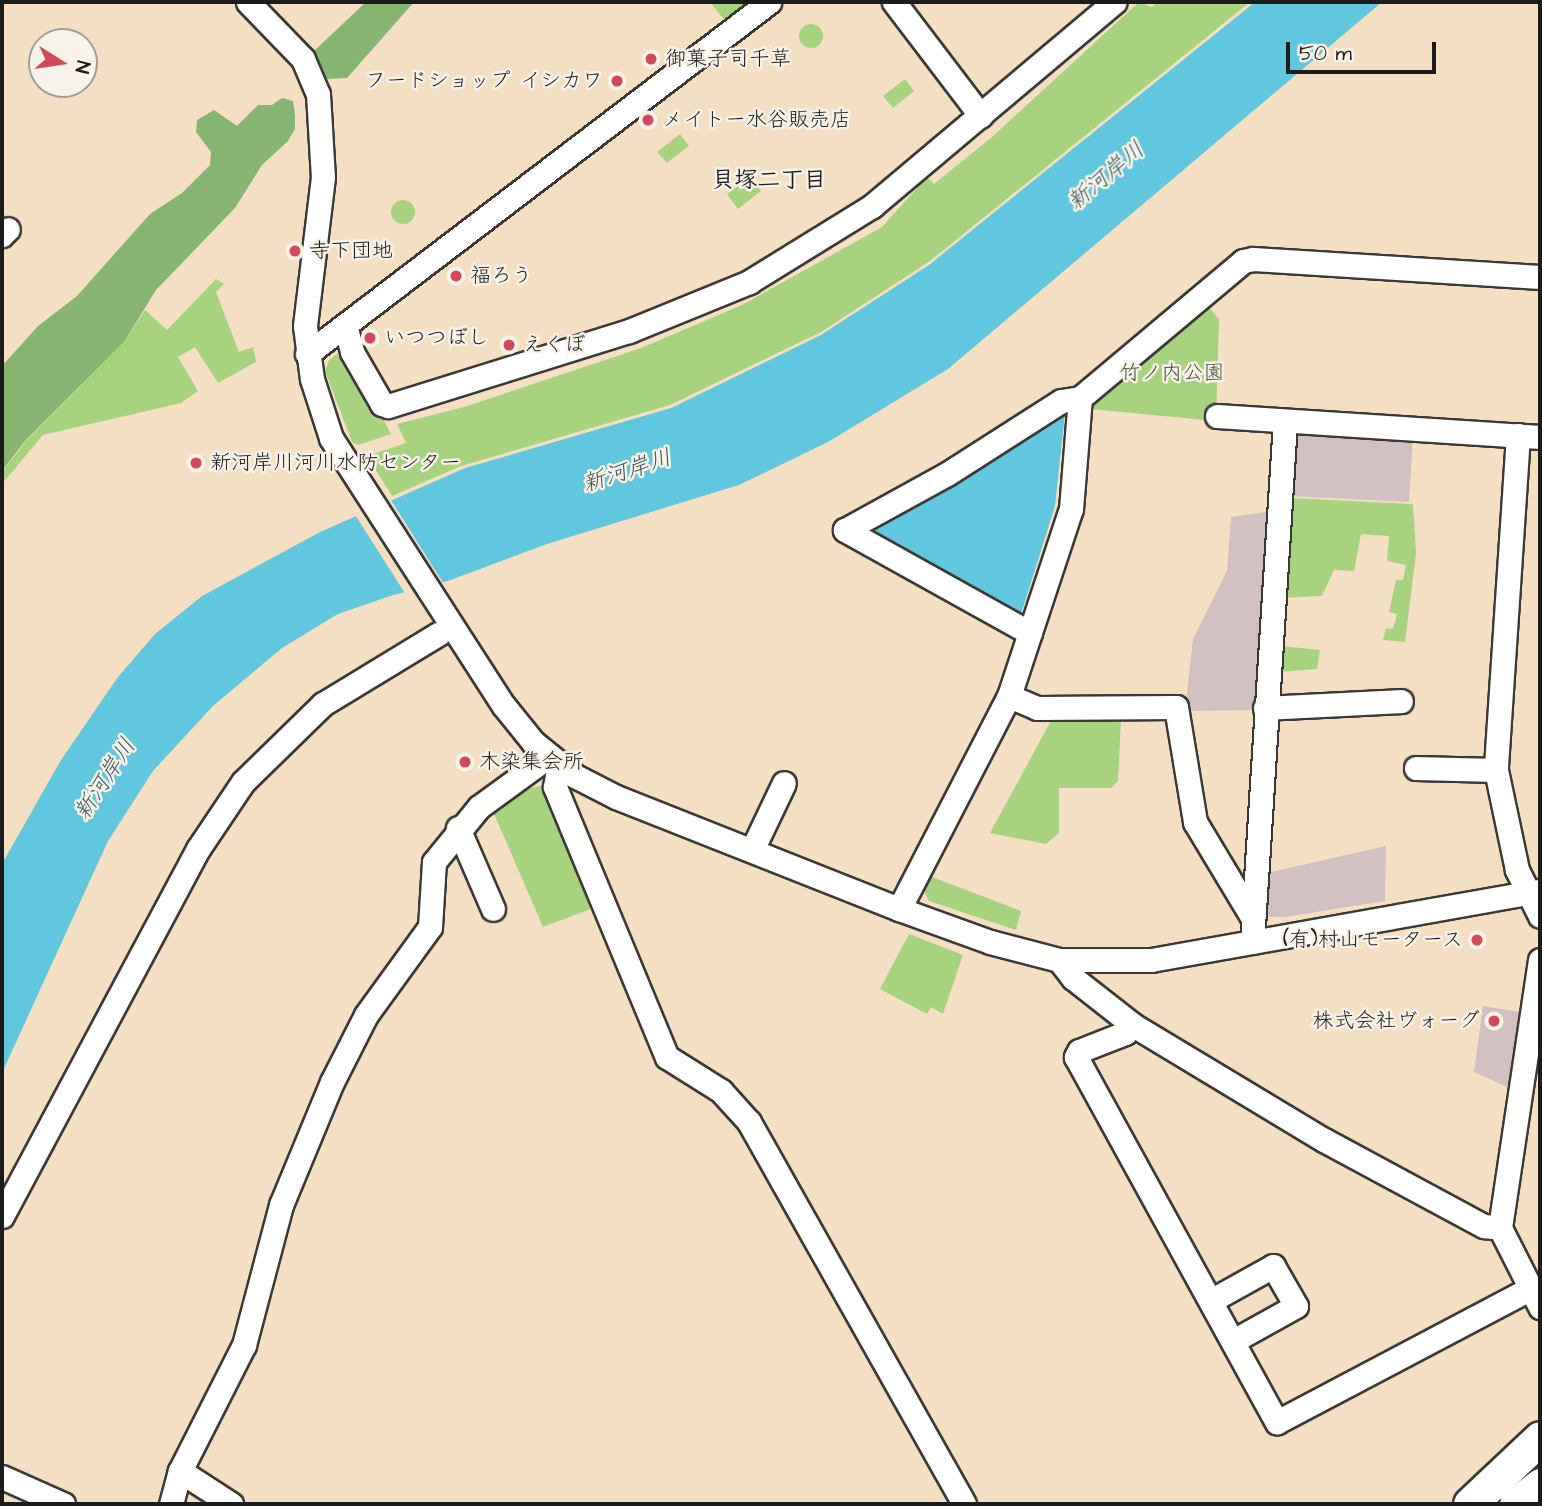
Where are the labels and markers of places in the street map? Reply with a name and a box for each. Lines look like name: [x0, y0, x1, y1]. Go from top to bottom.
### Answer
place label: 御菓子司千草: [665, 46, 791, 72]
marker: 御菓子司千草: [643, 51, 659, 67]
place label: フードショップ イシカワ: [364, 68, 603, 94]
marker: フードショップ イシカワ: [609, 73, 625, 89]
place label: メイトー水谷販売店: [662, 107, 851, 133]
marker: メイトー水谷販売店: [640, 112, 656, 128]
place label: 寺下団地: [309, 238, 393, 264]
marker: 寺下団地: [287, 243, 303, 259]
place label: 福ろう: [470, 263, 533, 289]
marker: 福ろう: [448, 268, 464, 284]
place label: いつつぼし: [384, 325, 489, 351]
marker: いつつぼし: [362, 330, 378, 346]
place label: えくぼ: [523, 332, 586, 358]
marker: えくぼ: [501, 337, 517, 353]
place label: 新河岸川河川水防センター: [210, 450, 462, 476]
marker: 新河岸川河川水防センター: [188, 455, 204, 471]
place label: 木染集会所: [479, 749, 584, 775]
marker: 木染集会所: [457, 754, 473, 770]
place label: (有)村山モータース: [1281, 927, 1463, 953]
marker: (有)村山モータース: [1469, 932, 1485, 948]
place label: 株式会社ヴォーグ: [1312, 1008, 1480, 1034]
marker: 株式会社ヴォーグ: [1486, 1013, 1502, 1029]

